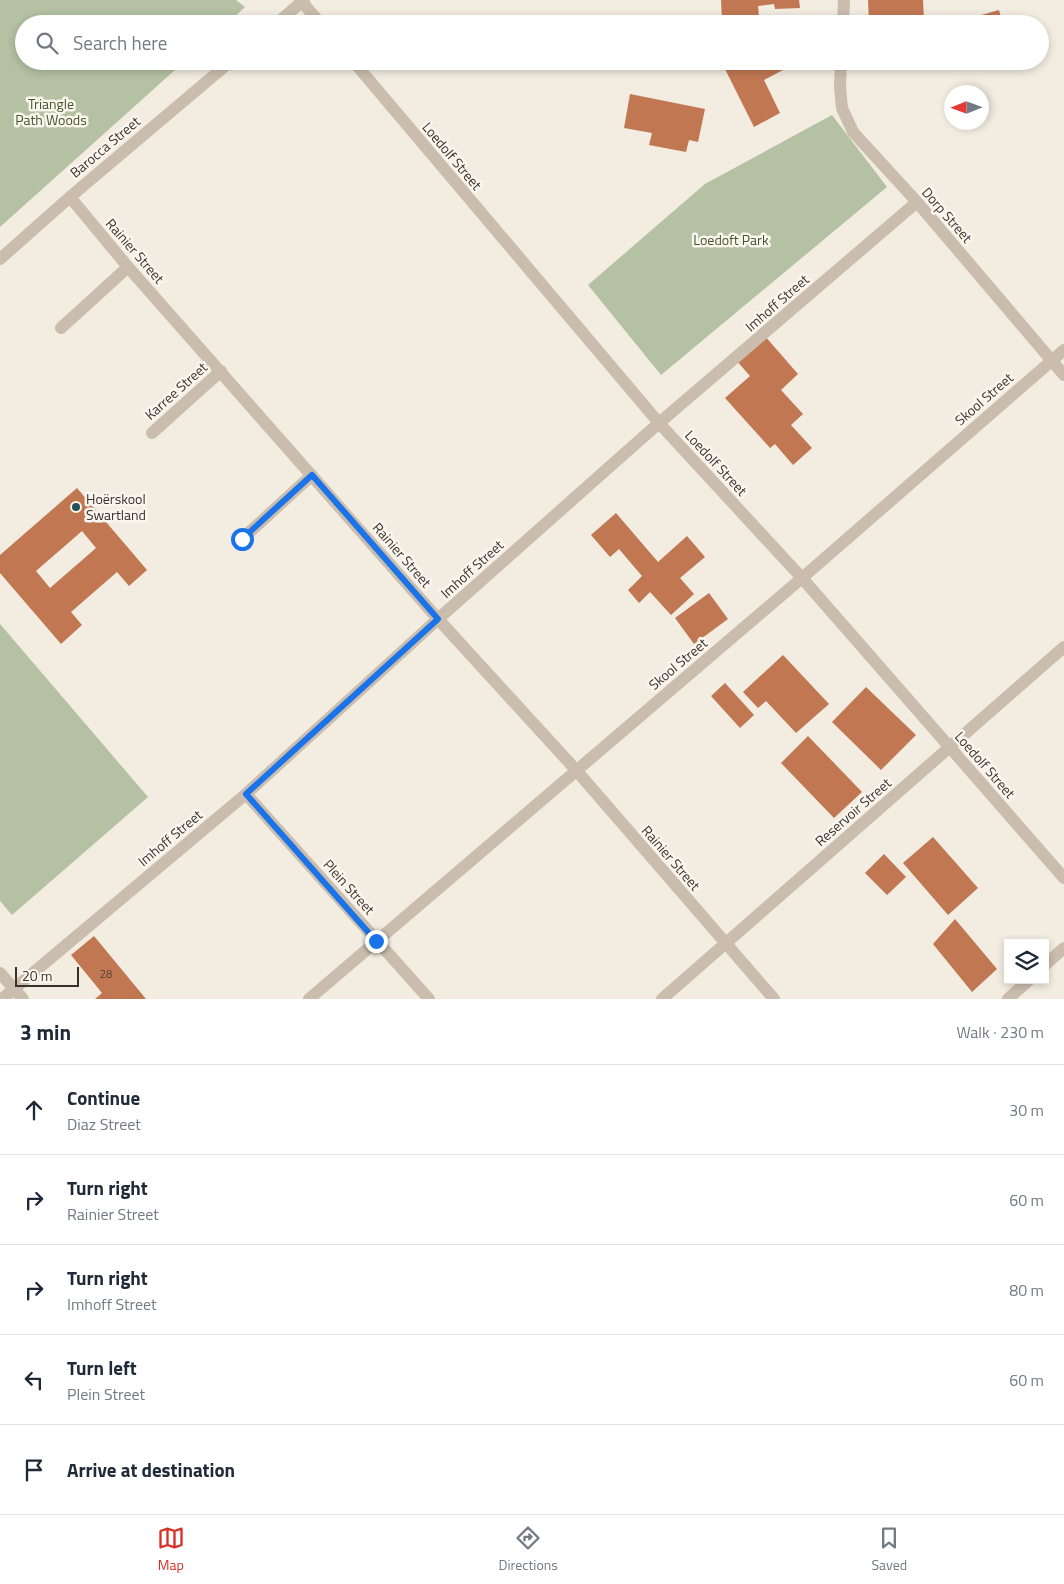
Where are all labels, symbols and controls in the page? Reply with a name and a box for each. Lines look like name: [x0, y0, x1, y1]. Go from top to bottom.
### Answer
search box: [15, 15, 1049, 70]
text: Search here: [73, 28, 167, 57]
icon: search: [33, 29, 61, 57]
north arrow: [944, 85, 989, 130]
park label: Triangle Path Woods: [15, 93, 87, 130]
street label: Barocca Street: [65, 111, 144, 182]
street label: Loedolf Street: [418, 117, 487, 194]
street label: Dorp Street: [917, 182, 978, 247]
street label: Rainier Street: [101, 213, 170, 288]
park label: Loedoft Park: [693, 229, 769, 250]
street label: Imhoff Street: [740, 269, 813, 336]
street label: Karree Street: [140, 357, 212, 424]
street label: Skool Street: [950, 367, 1018, 430]
street label: Loedolf Street: [680, 425, 752, 500]
place label: Hoërskool Swartland: [86, 488, 146, 525]
marker: Hoërskool Swartland: [70, 501, 82, 513]
street label: Rainier Street: [368, 517, 437, 592]
route start: [231, 528, 254, 551]
street label: Imhoff Street: [435, 535, 508, 603]
street label: Skool Street: [644, 633, 712, 695]
street label: Loedolf Street: [950, 726, 1021, 803]
street label: Reservoir Street: [810, 772, 896, 851]
street label: Imhoff Street: [133, 804, 207, 871]
street label: Rainier Street: [637, 820, 706, 895]
street label: Plein Street: [319, 854, 380, 919]
route end: [365, 930, 388, 953]
map controls: [1004, 939, 1049, 984]
button: layers: [1004, 939, 1049, 984]
scale bar: [15, 964, 79, 987]
text: 20 m: [22, 965, 52, 986]
house number: 28: [100, 966, 112, 982]
text: 3 min: [20, 1016, 71, 1048]
text: Walk · 230 m: [956, 1020, 1044, 1044]
text: Continue: [67, 1083, 140, 1112]
icon: ahead: [20, 1096, 48, 1124]
text: 30 m: [1009, 1098, 1044, 1122]
text: Diaz Street: [67, 1112, 141, 1136]
text: Turn right: [67, 1173, 148, 1202]
icon: right: [20, 1186, 48, 1214]
text: 60 m: [1009, 1188, 1044, 1212]
text: Rainier Street: [67, 1202, 159, 1226]
text: Turn right: [67, 1263, 148, 1292]
icon: right: [20, 1276, 48, 1304]
text: 80 m: [1009, 1278, 1044, 1302]
text: Imhoff Street: [67, 1292, 157, 1316]
text: Turn left: [67, 1353, 137, 1382]
icon: left: [20, 1366, 48, 1394]
text: 60 m: [1009, 1368, 1044, 1392]
text: Plein Street: [67, 1382, 145, 1406]
text: Arrive at destination: [67, 1455, 235, 1484]
icon: arrive: [20, 1456, 48, 1484]
tab: Map: [157, 1524, 185, 1575]
tab: Directions: [498, 1524, 558, 1575]
tab: Saved: [872, 1524, 907, 1575]

